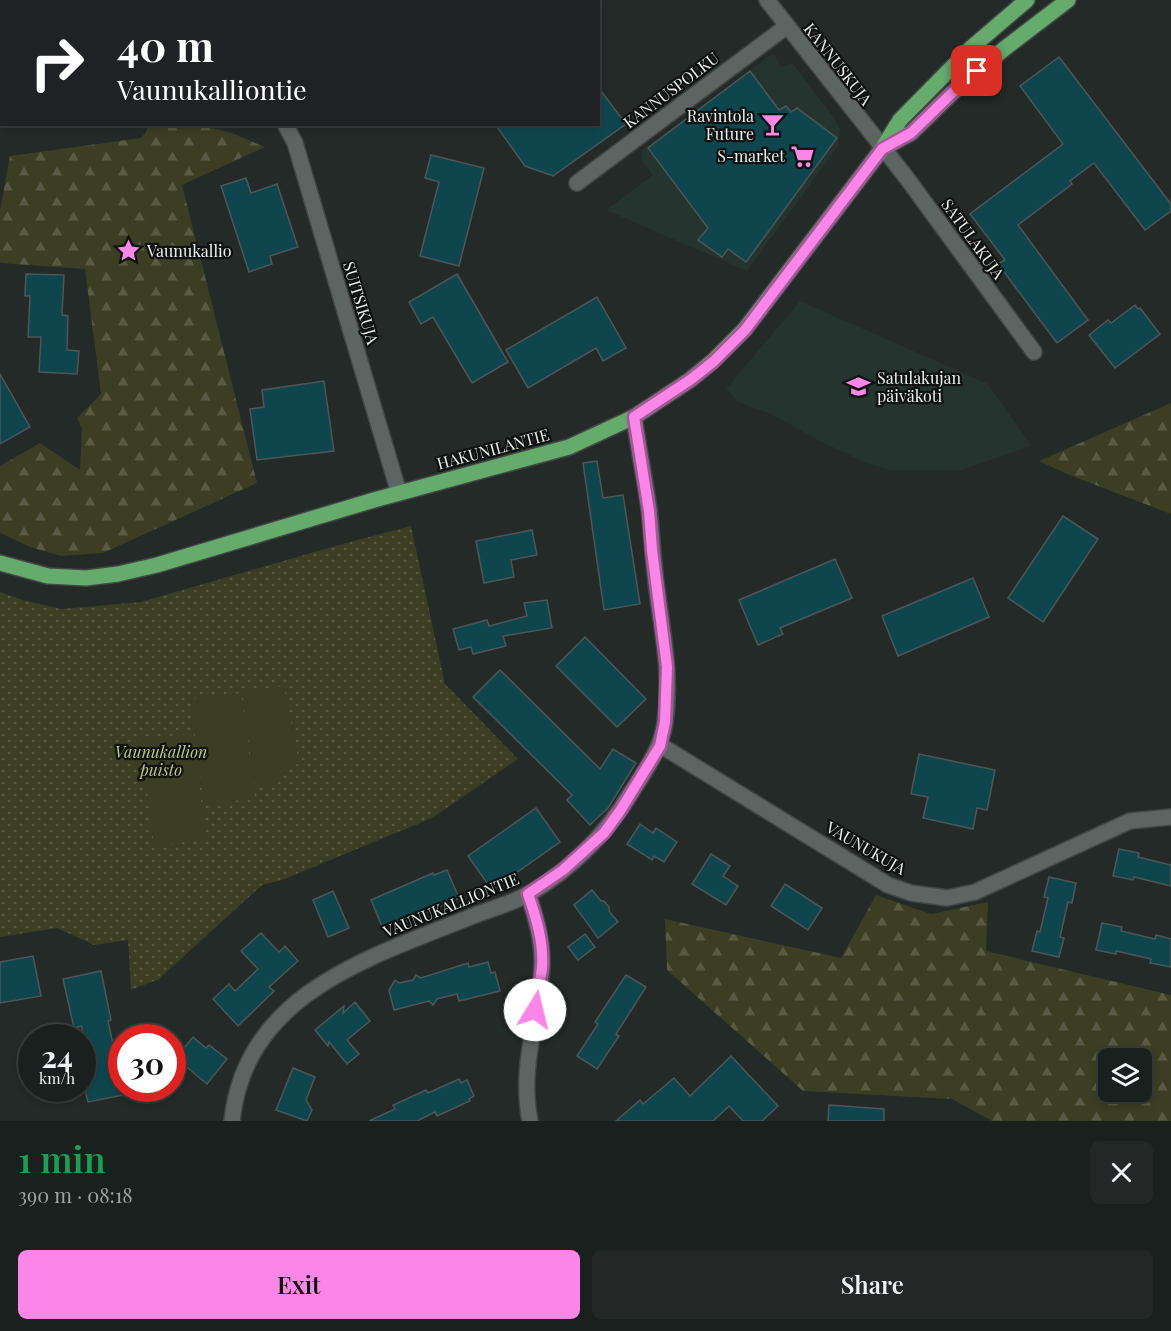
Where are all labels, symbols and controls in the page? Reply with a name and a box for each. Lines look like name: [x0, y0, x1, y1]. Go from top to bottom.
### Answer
text: 40 m: [117, 17, 214, 73]
street label: KANNUSKUJA: [800, 18, 878, 110]
icon: right: [18, 24, 96, 102]
pin: [951, 45, 1002, 96]
street label: KANNUSPOLKU: [619, 47, 723, 132]
icon: arrive: [960, 54, 993, 87]
text: Vaunukalliontie: [117, 71, 307, 107]
place label: Ravintola Future: [687, 105, 754, 144]
bar icon: Ravintola Future: [759, 112, 785, 138]
supermarket icon: S-market: [790, 143, 816, 169]
place label: S-market: [717, 145, 785, 166]
street label: SATULAKUJA: [937, 194, 1010, 284]
place icon: Vaunukallio: [116, 238, 142, 264]
place label: Vaunukallio: [146, 240, 232, 261]
street label: SUITSIKUJA: [339, 259, 384, 348]
place label: Satulakujan päiväkoti: [877, 367, 961, 406]
school or university icon: Satulakujan päiväkoti: [846, 374, 872, 400]
street label: HAKUNILANTIE: [434, 423, 551, 474]
park label: Vaunukallion puisto: [115, 741, 207, 780]
street label: VAUNUKUJA: [822, 816, 911, 879]
street label: VAUNUKALLIONTIE: [379, 868, 522, 942]
position arrow: [503, 978, 567, 1042]
speed limit sign: 30: [108, 1024, 186, 1102]
text: 24: [41, 1036, 73, 1076]
map controls: [1098, 1048, 1152, 1102]
button: layers: [1098, 1048, 1152, 1102]
text: km/h: [39, 1068, 75, 1088]
text: 1 min: [18, 1134, 106, 1182]
button: close: [1090, 1141, 1153, 1204]
text: 390 m · 08:18: [18, 1181, 133, 1208]
button: Exit: [18, 1250, 580, 1319]
button: Share: [592, 1250, 1153, 1319]

